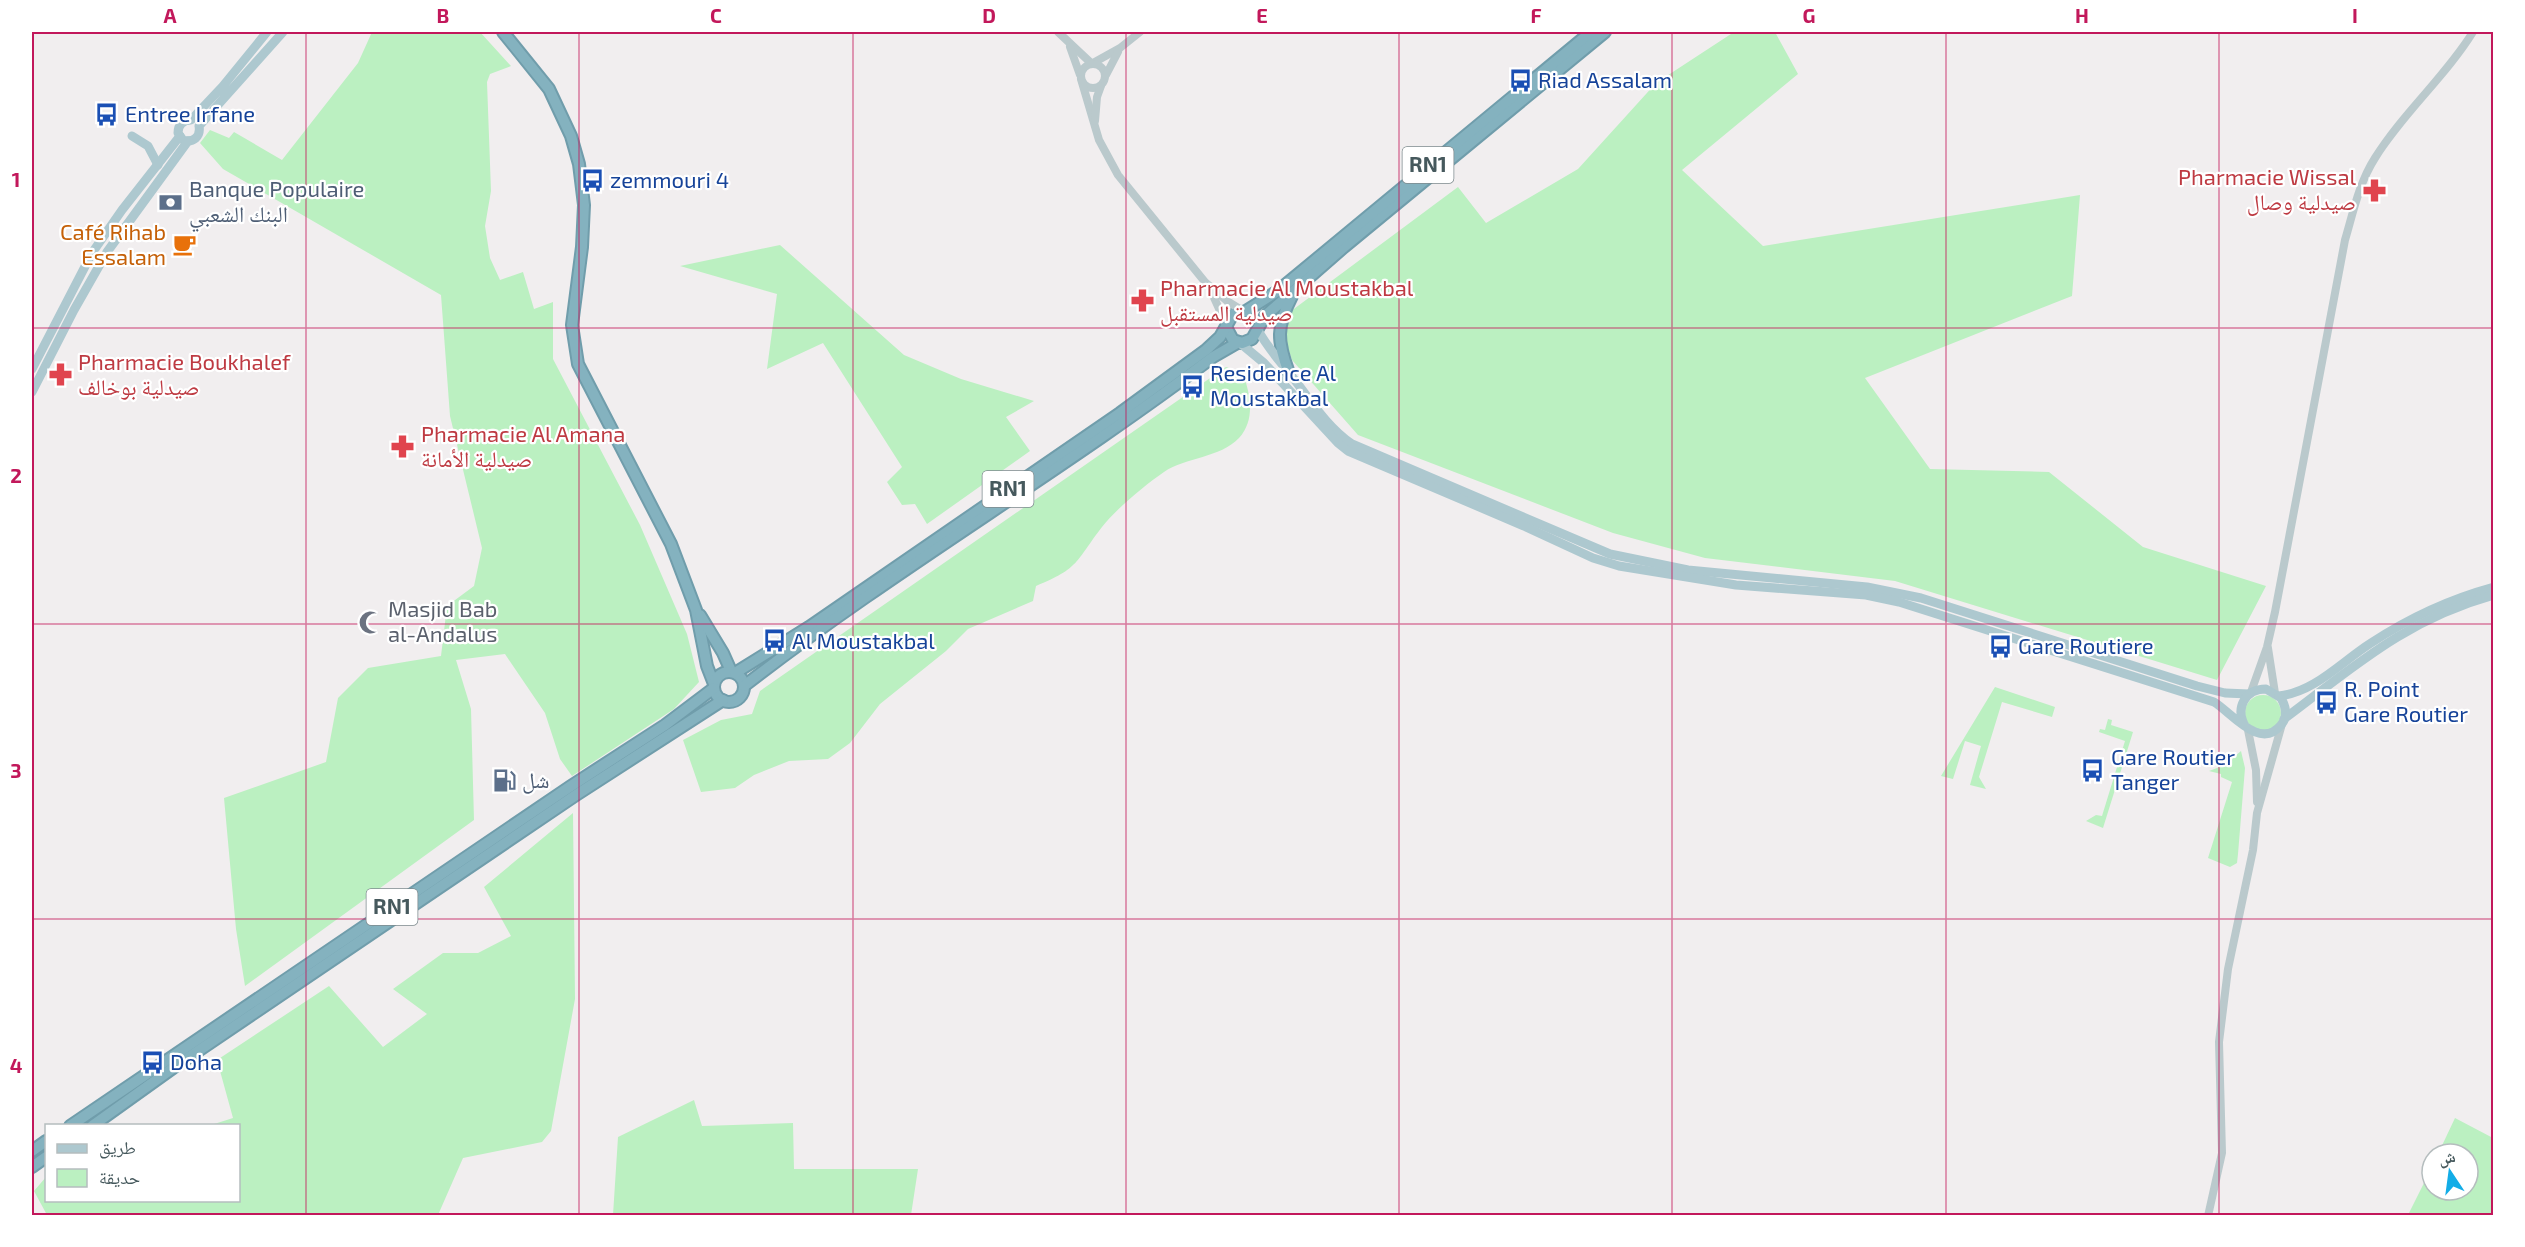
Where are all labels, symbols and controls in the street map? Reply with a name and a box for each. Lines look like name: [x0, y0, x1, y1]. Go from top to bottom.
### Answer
text: A: [163, 3, 177, 27]
text: B: [437, 3, 449, 27]
text: C: [710, 3, 722, 27]
text: D: [982, 3, 996, 27]
text: E: [1256, 3, 1268, 27]
text: F: [1530, 3, 1542, 27]
text: G: [1803, 3, 1815, 27]
text: H: [2075, 3, 2089, 27]
text: I: [2352, 3, 2358, 27]
place label: Riad Assalam: [1538, 66, 1672, 92]
bus stop icon: Riad Assalam: [1507, 67, 1533, 93]
place label: Entree Irfane: [125, 100, 255, 126]
bus stop icon: Entree Irfane: [94, 101, 120, 127]
road number: RN1: [1402, 147, 1454, 183]
place label: Pharmacie Wissal صيدلية وصال: [2178, 163, 2356, 216]
place label: zemmouri 4: [610, 166, 729, 192]
text: 1: [12, 167, 20, 191]
bus stop icon: zemmouri 4: [579, 167, 605, 193]
place label: Banque Populaire البنك الشعبي: [189, 175, 364, 232]
pharmacy icon: Pharmacie Wissal صيدلية وصال: [2361, 177, 2387, 203]
bank icon: Banque Populaire البنك الشعبي: [158, 189, 184, 215]
place label: Café Rihab Essalam: [60, 218, 166, 269]
cafe icon: Café Rihab Essalam: [171, 232, 197, 258]
place label: Pharmacie Al Moustakbal صيدلية المستقبل: [1160, 274, 1414, 327]
pharmacy icon: Pharmacie Al Moustakbal صيدلية المستقبل: [1129, 288, 1155, 314]
place label: Pharmacie Boukhalef صيدلية بوخالف: [78, 348, 291, 400]
place label: Residence Al Moustakbal: [1210, 359, 1337, 410]
pharmacy icon: Pharmacie Boukhalef صيدلية بوخالف: [47, 362, 73, 388]
bus stop icon: Residence Al Moustakbal: [1179, 373, 1205, 399]
place label: Pharmacie Al Amana صيدلية الأمانة: [421, 420, 625, 471]
pharmacy icon: Pharmacie Al Amana صيدلية الأمانة: [390, 434, 416, 460]
text: 2: [10, 463, 22, 487]
road number: RN1: [982, 471, 1034, 507]
place label: Masjid Bab al-Andalus: [388, 595, 497, 646]
mosque icon: Masjid Bab al-Andalus: [357, 609, 383, 635]
place label: Al Moustakbal: [792, 627, 935, 653]
bus stop icon: Al Moustakbal: [761, 628, 787, 654]
place label: Gare Routiere: [2018, 632, 2154, 658]
bus stop icon: Gare Routiere: [1987, 633, 2013, 659]
place label: R. Point Gare Routier: [2344, 675, 2468, 726]
bus stop icon: R. Point Gare Routier: [2313, 689, 2339, 715]
place label: Gare Routier Tanger: [2111, 743, 2235, 794]
bus stop icon: Gare Routier Tanger: [2080, 757, 2106, 783]
text: 3: [10, 758, 22, 782]
place label: شل: [522, 766, 549, 794]
fuel station icon: شل: [491, 767, 517, 793]
road number: RN1: [366, 889, 418, 925]
place label: Doha: [170, 1048, 222, 1074]
bus stop icon: Doha: [139, 1049, 165, 1075]
text: 4: [10, 1053, 23, 1077]
legend: [45, 1124, 240, 1202]
text: طريق: [99, 1136, 136, 1159]
north arrow: [2420, 1142, 2480, 1202]
text: ش: [2436, 1146, 2457, 1169]
text: حديقة: [99, 1166, 140, 1188]

